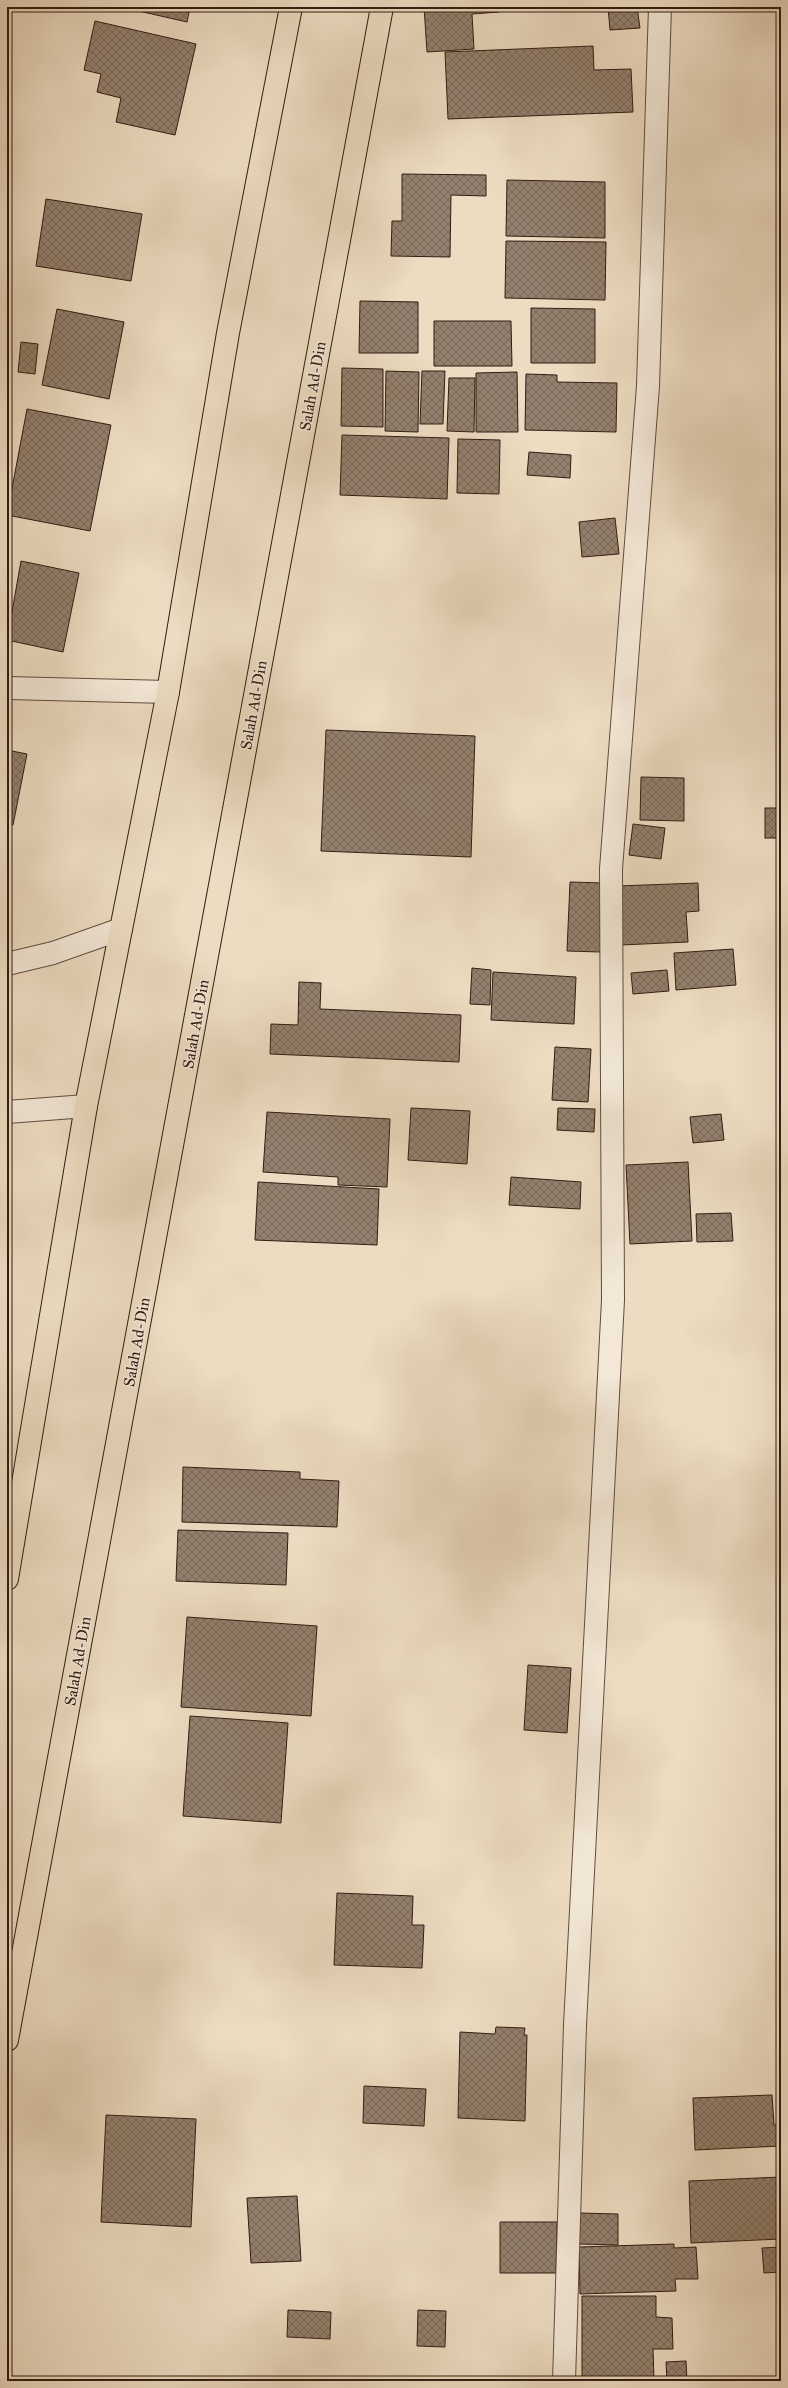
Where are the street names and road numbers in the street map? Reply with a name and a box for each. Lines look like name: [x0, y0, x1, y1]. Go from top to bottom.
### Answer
street label: Salah Ad-Din: [295, 340, 330, 432]
street label: Salah Ad-Din: [236, 659, 271, 751]
street label: Salah Ad-Din: [178, 978, 213, 1070]
street label: Salah Ad-Din: [119, 1296, 154, 1388]
street label: Salah Ad-Din: [60, 1615, 95, 1707]

